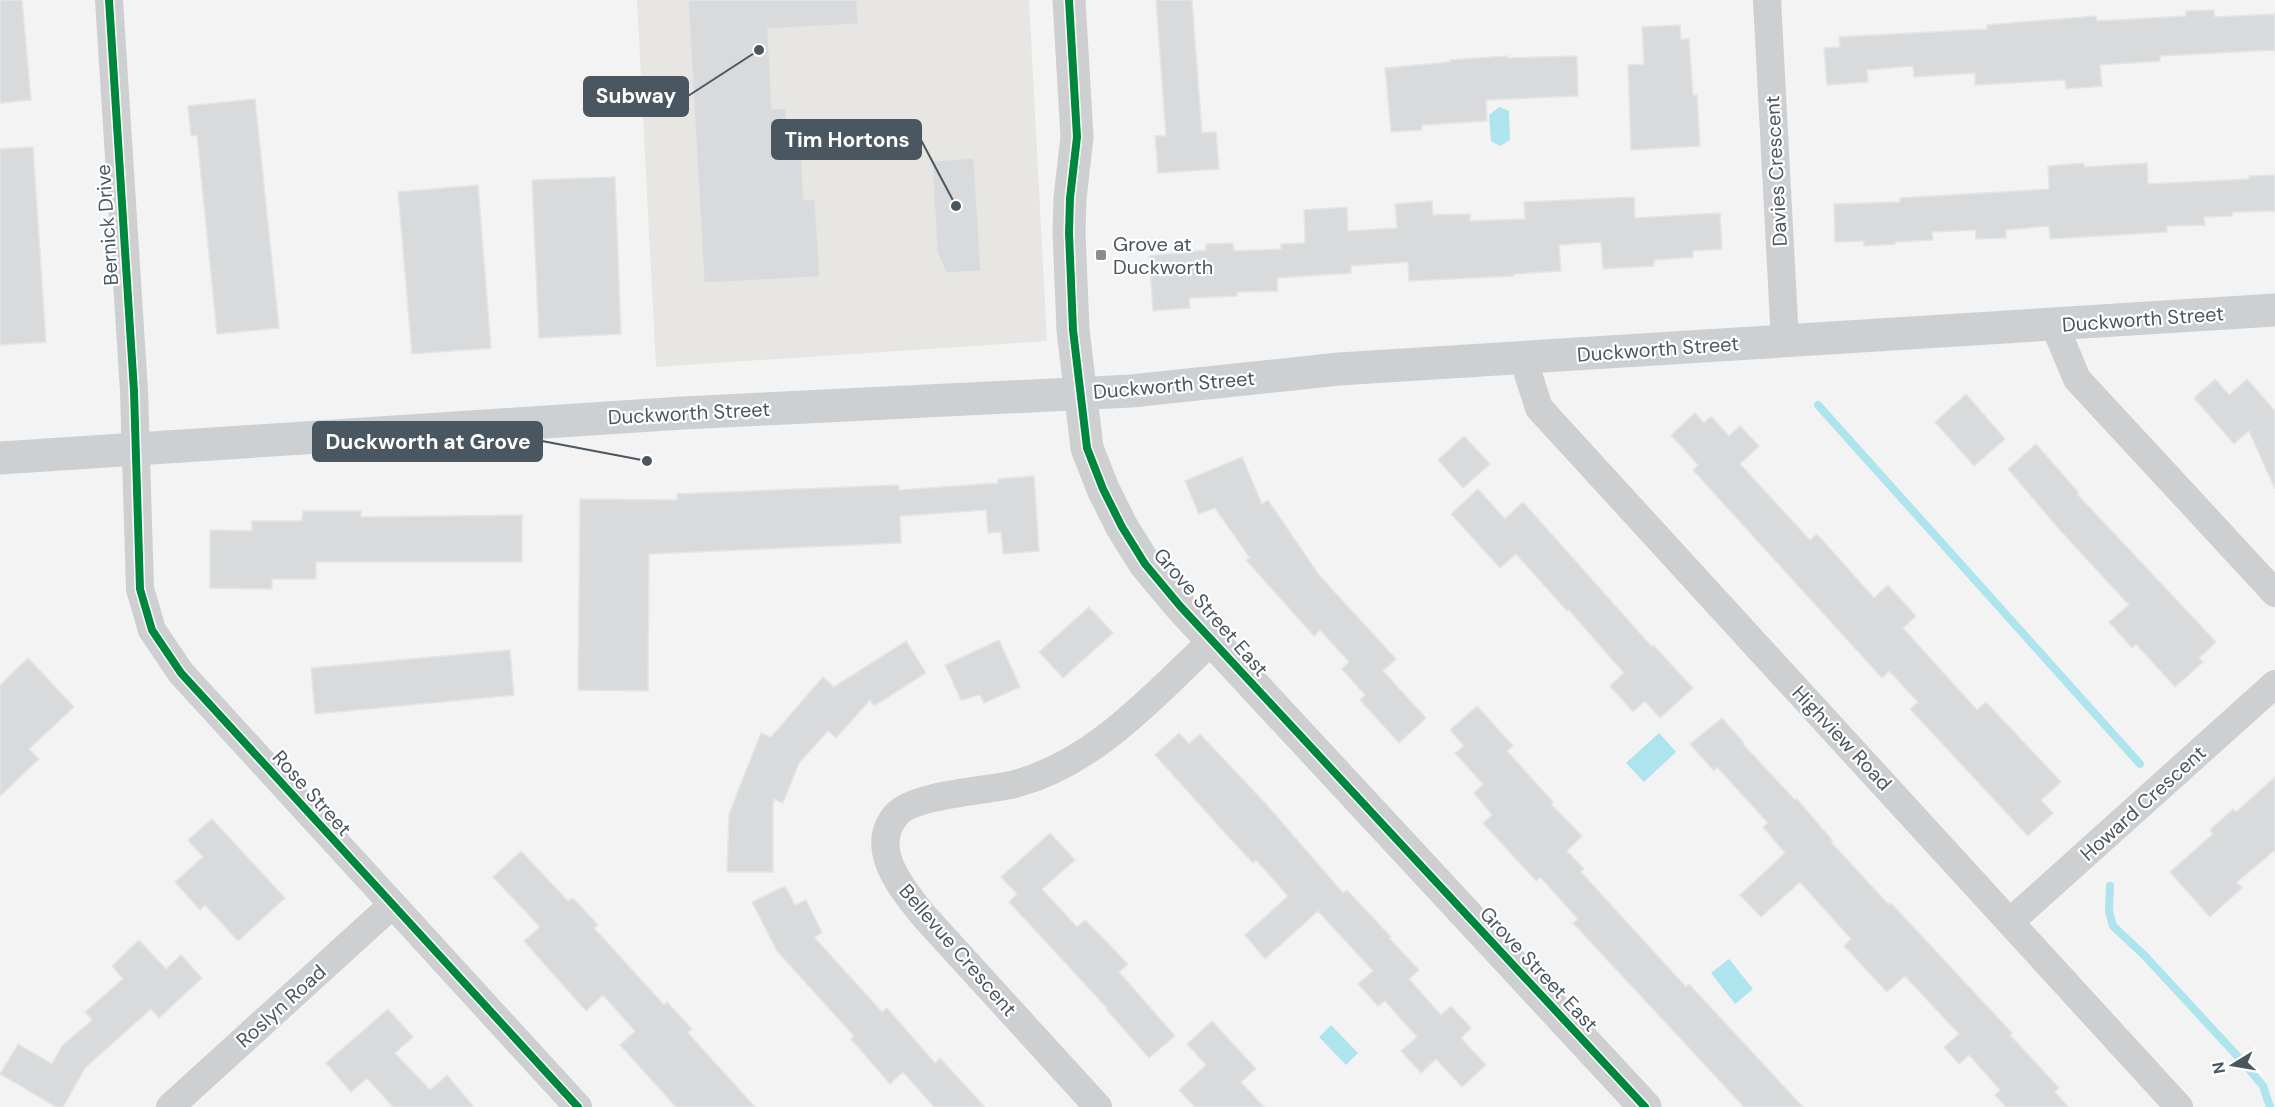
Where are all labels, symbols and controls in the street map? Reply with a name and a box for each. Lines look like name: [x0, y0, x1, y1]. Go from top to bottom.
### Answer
callout: Subway: [584, 77, 688, 116]
text: Subway: [596, 82, 676, 110]
street label: Davies Crescent: [1759, 95, 1793, 247]
callout: Tim Hortons: [772, 120, 921, 159]
text: Tim Hortons: [784, 126, 910, 154]
street label: Bernick Drive: [90, 164, 124, 286]
place label: Grove at Duckworth: [1113, 231, 1213, 280]
marker: Grove at Duckworth: [1094, 248, 1108, 262]
street label: Duckworth Street: [2061, 300, 2225, 338]
street label: Duckworth Street: [1576, 330, 1740, 368]
street label: Duckworth Street: [1092, 365, 1256, 405]
street label: Duckworth Street: [607, 396, 771, 430]
callout: Duckworth at Grove: [313, 422, 542, 461]
text: Duckworth at Grove: [325, 428, 531, 456]
street label: Grove Street East: [1148, 542, 1274, 682]
street label: Highview Road: [1787, 680, 1897, 796]
street label: Howard Crescent: [2075, 739, 2212, 866]
street label: Rose Street: [267, 745, 357, 841]
street label: Bellevue Crescent: [893, 879, 1023, 1022]
street label: Grove Street East: [1474, 901, 1604, 1037]
street label: Roslyn Road: [231, 959, 331, 1053]
north arrow: [2203, 1035, 2263, 1095]
text: N: [2207, 1060, 2230, 1075]

